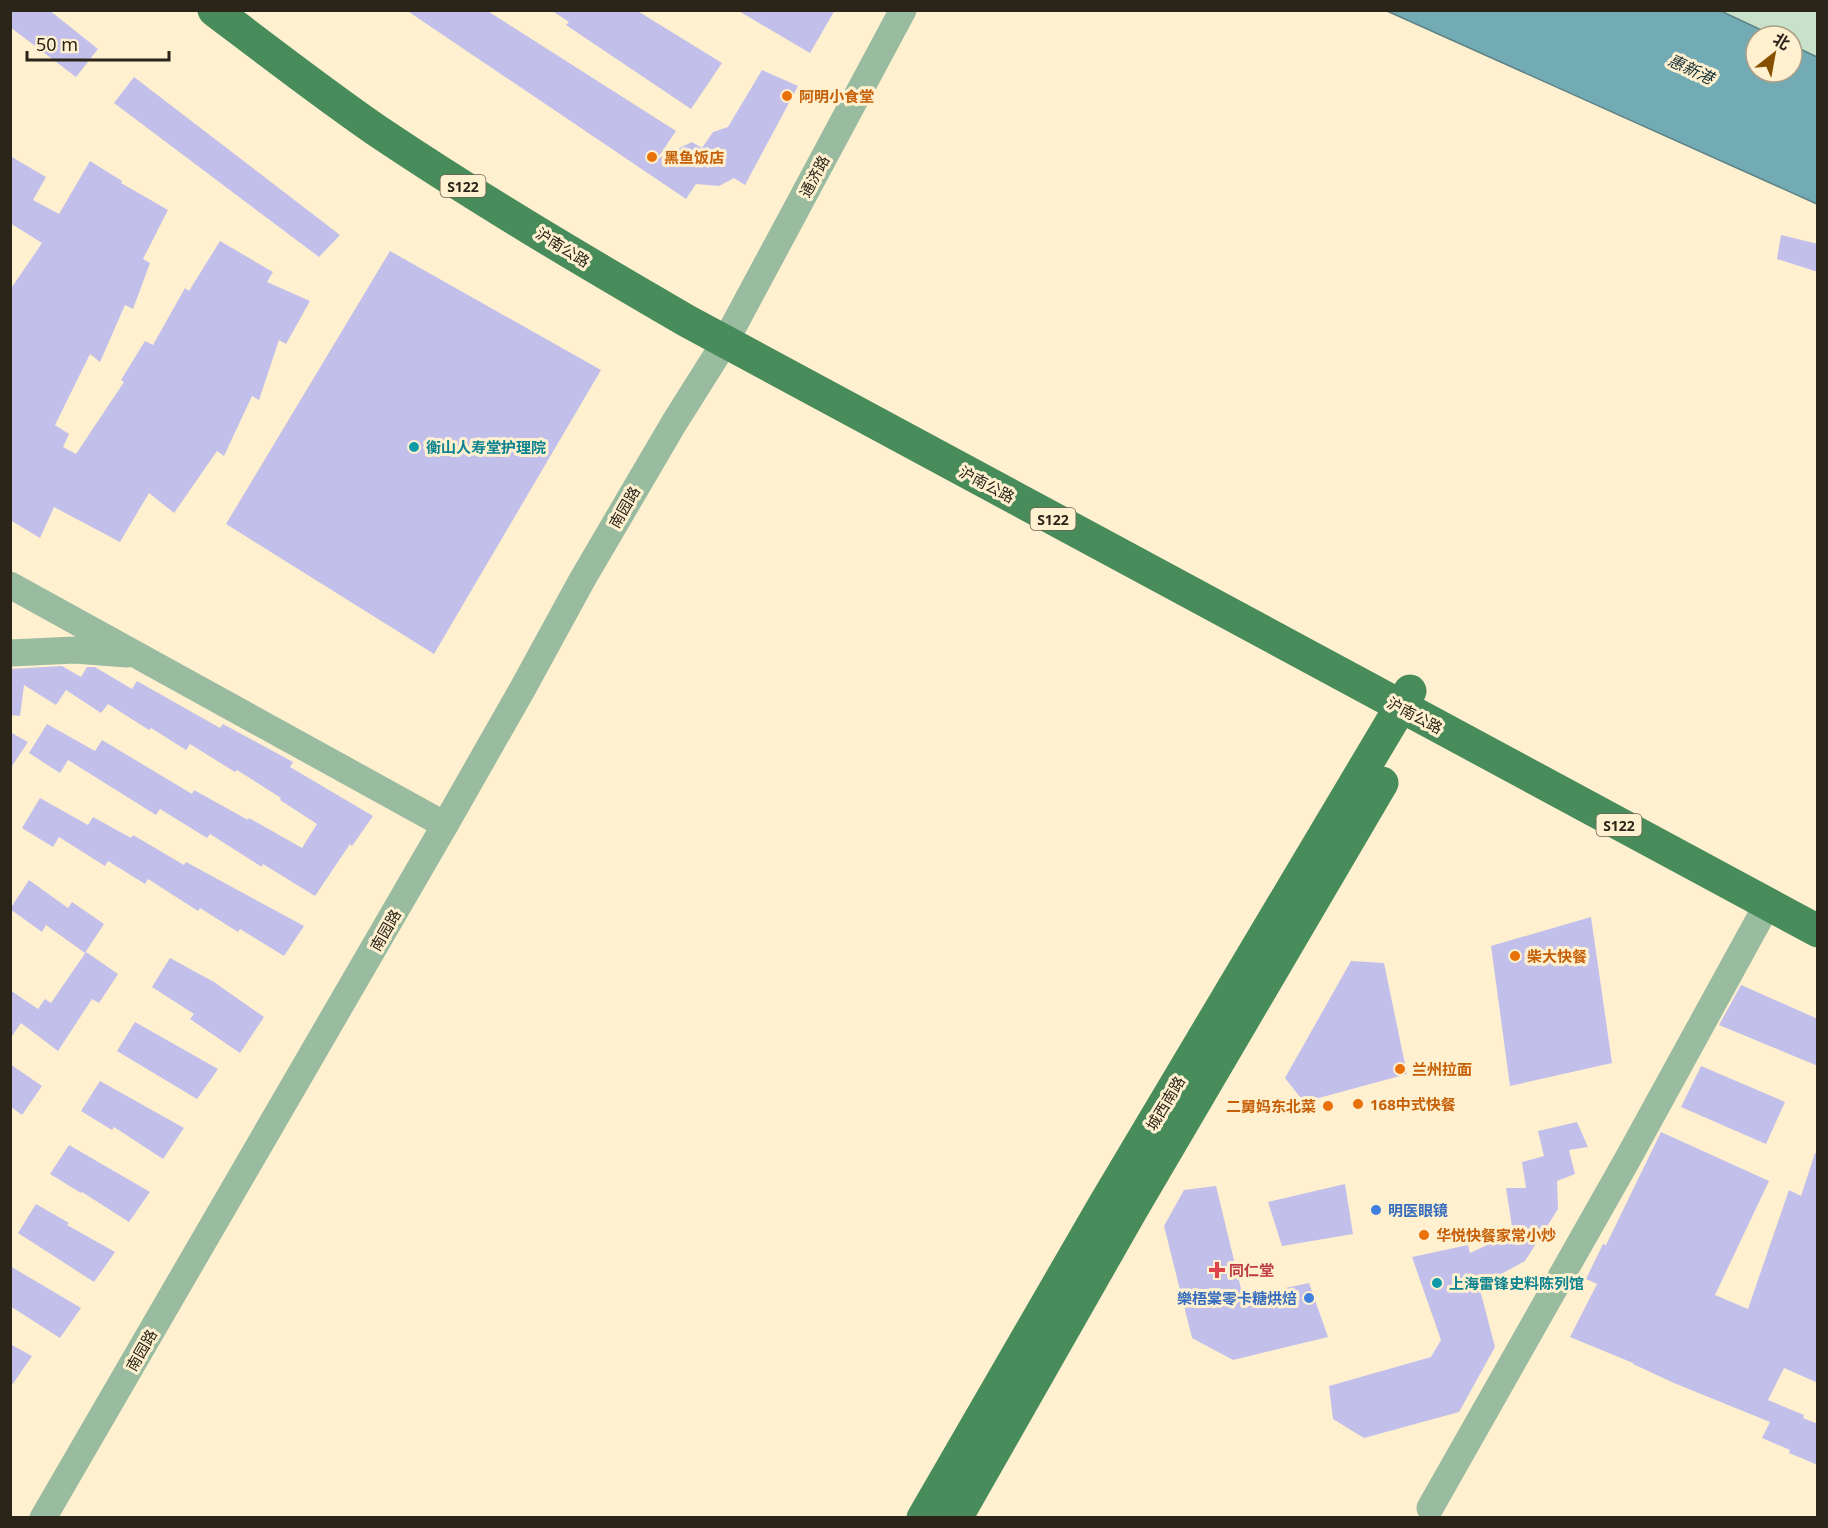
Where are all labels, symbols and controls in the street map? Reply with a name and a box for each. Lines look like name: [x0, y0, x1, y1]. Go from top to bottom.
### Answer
scale bar: [27, 24, 170, 62]
north arrow: [1744, 24, 1804, 84]
text: 北: [1769, 28, 1794, 55]
text: 50 m: [36, 32, 78, 56]
water label: 惠新港: [1665, 49, 1719, 90]
place label: 阿明小食堂: [799, 86, 874, 106]
marker: 阿明小食堂: [780, 89, 794, 103]
place label: 黑鱼饭店: [664, 147, 724, 167]
marker: 黑鱼饭店: [645, 150, 659, 164]
street label: 通济路: [795, 151, 833, 201]
road number: S122: [440, 175, 486, 197]
street label: 沪南公路: [532, 223, 594, 271]
place label: 衡山人寿堂护理院: [426, 437, 546, 457]
marker: 衡山人寿堂护理院: [407, 440, 421, 454]
street label: 沪南公路: [956, 461, 1018, 507]
street label: 南园路: [604, 483, 644, 531]
road number: S122: [1030, 508, 1076, 530]
street label: 沪南公路: [1384, 692, 1446, 738]
road number: S122: [1596, 814, 1642, 836]
street label: 南园路: [365, 906, 405, 954]
place label: 柴大快餐: [1527, 946, 1587, 966]
marker: 柴大快餐: [1508, 949, 1522, 963]
place label: 兰州拉面: [1412, 1059, 1472, 1079]
marker: 兰州拉面: [1393, 1062, 1407, 1076]
street label: 城西南路: [1141, 1072, 1189, 1134]
place label: 168中式快餐: [1370, 1094, 1456, 1114]
place label: 二舅妈东北菜: [1226, 1096, 1316, 1116]
marker: 168中式快餐: [1351, 1097, 1365, 1111]
marker: 二舅妈东北菜: [1321, 1099, 1335, 1113]
place label: 明医眼镜: [1388, 1200, 1448, 1220]
marker: 明医眼镜: [1369, 1203, 1383, 1217]
place label: 华悦快餐家常小炒: [1436, 1225, 1556, 1245]
marker: 华悦快餐家常小炒: [1417, 1228, 1431, 1242]
place label: 同仁堂: [1229, 1260, 1274, 1280]
marker: 同仁堂: [1210, 1263, 1224, 1277]
place label: 上海雷锋史料陈列馆: [1449, 1273, 1584, 1293]
marker: 上海雷锋史料陈列馆: [1430, 1276, 1444, 1290]
place label: 樂梧棠零卡糖烘焙: [1177, 1288, 1297, 1308]
marker: 樂梧棠零卡糖烘焙: [1302, 1291, 1316, 1305]
street label: 南园路: [121, 1326, 161, 1374]

